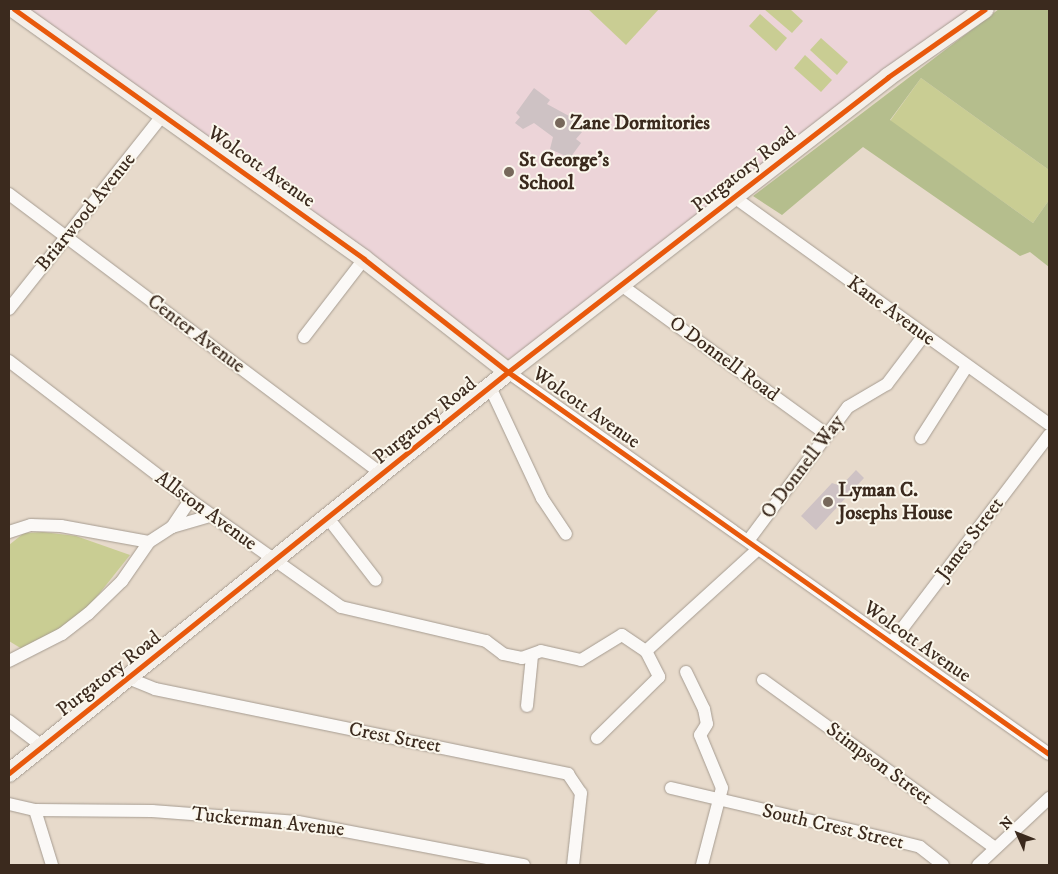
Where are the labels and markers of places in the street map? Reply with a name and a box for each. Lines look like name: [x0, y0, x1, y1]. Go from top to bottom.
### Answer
place label: Zane Dormitories: [570, 111, 710, 135]
marker: Zane Dormitories: [554, 117, 566, 129]
place label: St George's School: [519, 148, 609, 195]
marker: St George's School: [503, 166, 515, 178]
place label: Lyman C. Josephs House: [838, 479, 953, 526]
marker: Lyman C. Josephs House: [822, 496, 834, 508]

